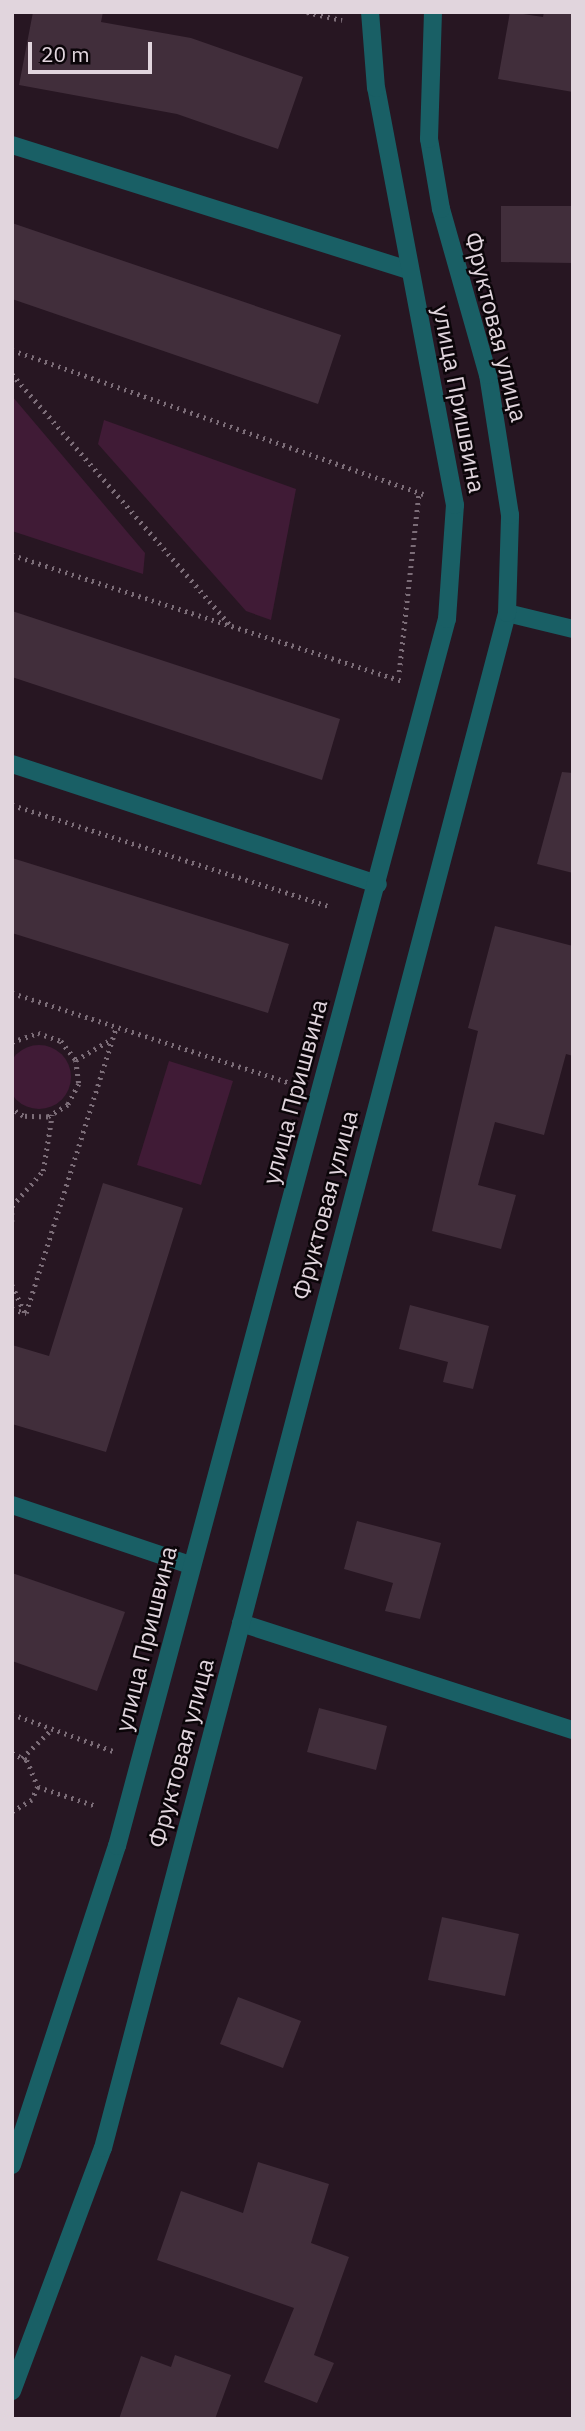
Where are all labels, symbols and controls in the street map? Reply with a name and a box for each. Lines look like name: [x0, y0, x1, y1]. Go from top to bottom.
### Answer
scale bar: [32, 28, 156, 72]
text: 20 m: [41, 40, 90, 68]
street label: Фруктовая улица: [458, 229, 534, 425]
street label: улица Пришвина: [427, 303, 491, 495]
street label: улица Пришвина: [256, 996, 334, 1188]
street label: Фруктовая улица: [286, 1107, 364, 1303]
street label: улица Пришвина: [109, 1543, 183, 1735]
street label: Фруктовая улица: [142, 1655, 220, 1851]

